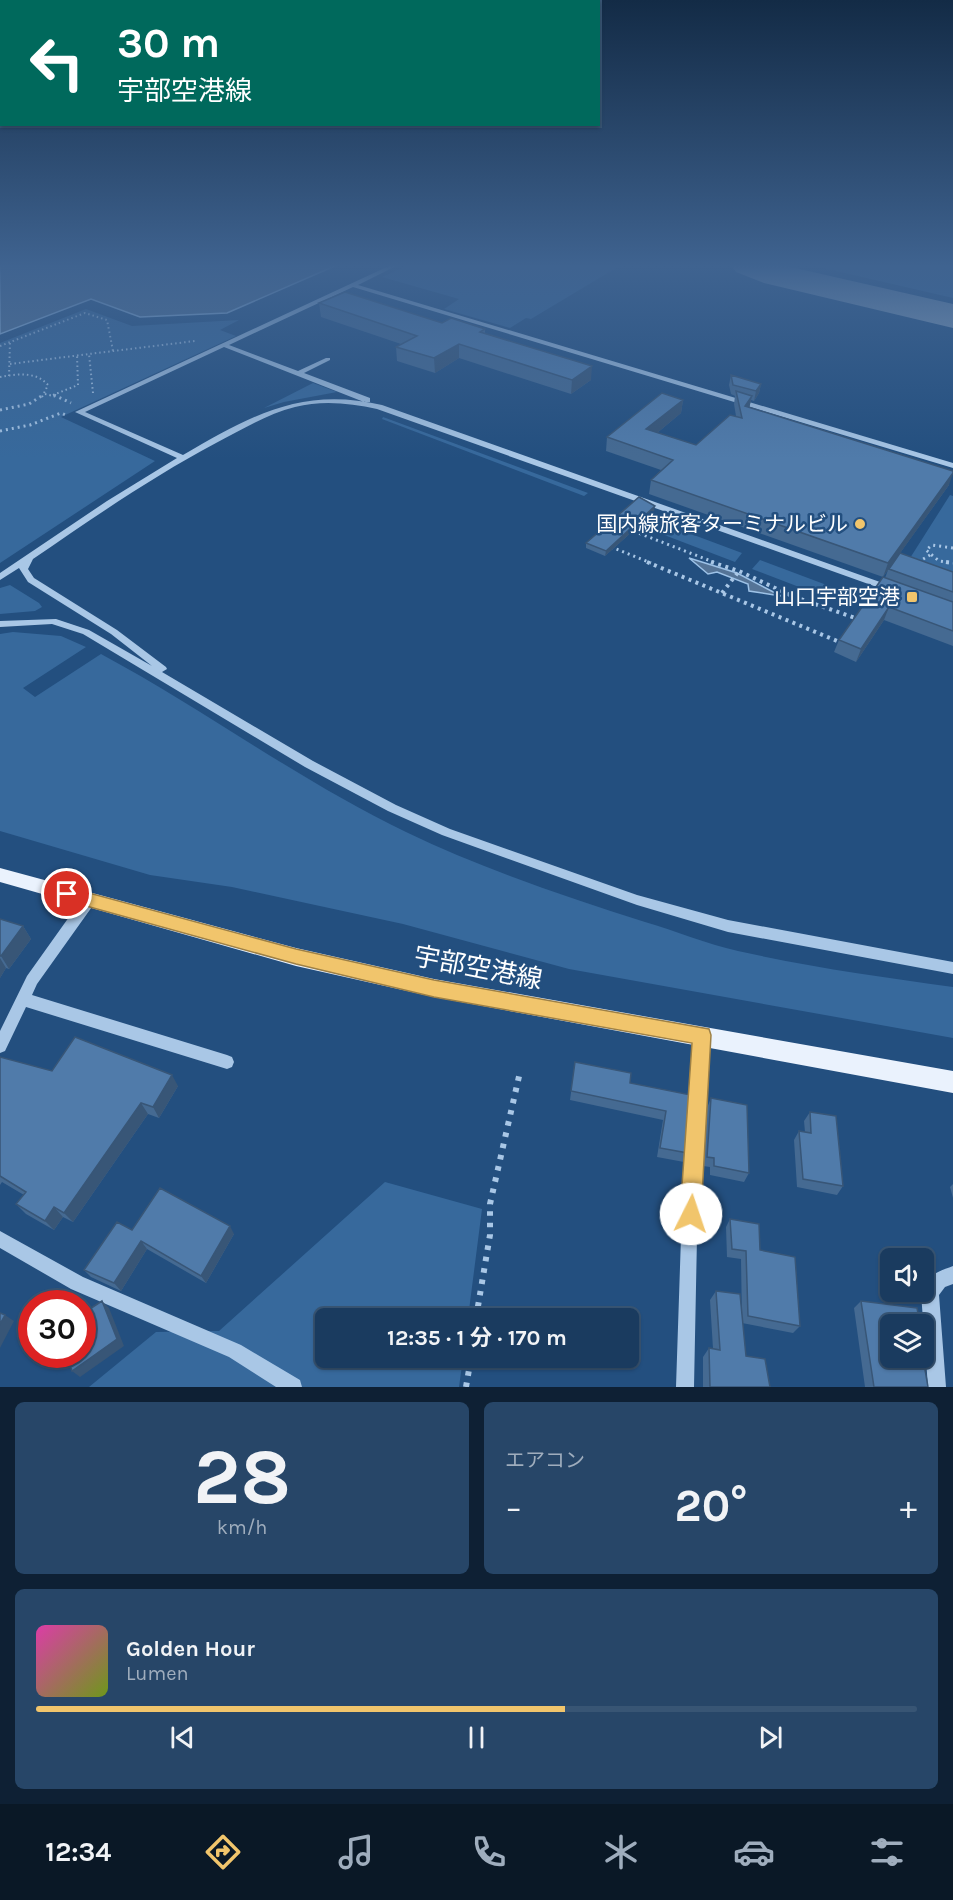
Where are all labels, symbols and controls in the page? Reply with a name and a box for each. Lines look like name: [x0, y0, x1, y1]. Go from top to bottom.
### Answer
text: 30 m: [117, 18, 220, 68]
icon: left: [18, 24, 96, 102]
text: 宇部空港線: [117, 75, 252, 107]
place label: 国内線旅客ターミナルビル: [596, 512, 848, 536]
marker: 国内線旅客ターミナルビル: [853, 517, 867, 531]
place label: 山口宇部空港: [774, 585, 900, 609]
marker: 山口宇部空港: [905, 590, 919, 604]
pin: [41, 868, 92, 919]
icon: arrive: [50, 877, 83, 910]
street label: 宇部空港線: [411, 940, 545, 996]
position arrow: [659, 1182, 723, 1246]
map controls: [880, 1248, 934, 1368]
button: sound: [880, 1248, 934, 1302]
speed limit sign: 30: [18, 1290, 96, 1368]
button: layers: [880, 1314, 934, 1368]
text: 12:35 · 1 分 · 170 m: [387, 1325, 567, 1351]
text: 28: [193, 1431, 291, 1523]
text: エアコン: [505, 1449, 585, 1472]
text: 20°: [674, 1480, 748, 1532]
text: −: [505, 1488, 522, 1526]
text: +: [900, 1488, 917, 1526]
text: km/h: [217, 1516, 267, 1539]
text: Golden Hour: [126, 1636, 255, 1662]
text: Lumen: [126, 1662, 189, 1685]
icon: previous: [166, 1721, 199, 1754]
icon: pause: [460, 1721, 493, 1754]
icon: next: [754, 1721, 787, 1754]
icon: directions: [202, 1831, 244, 1873]
icon: music: [335, 1831, 377, 1873]
icon: phone: [468, 1831, 510, 1873]
icon: climate: [600, 1831, 642, 1873]
icon: car: [733, 1831, 775, 1873]
icon: filters: [866, 1831, 908, 1873]
text: 12:34: [45, 1836, 111, 1868]

